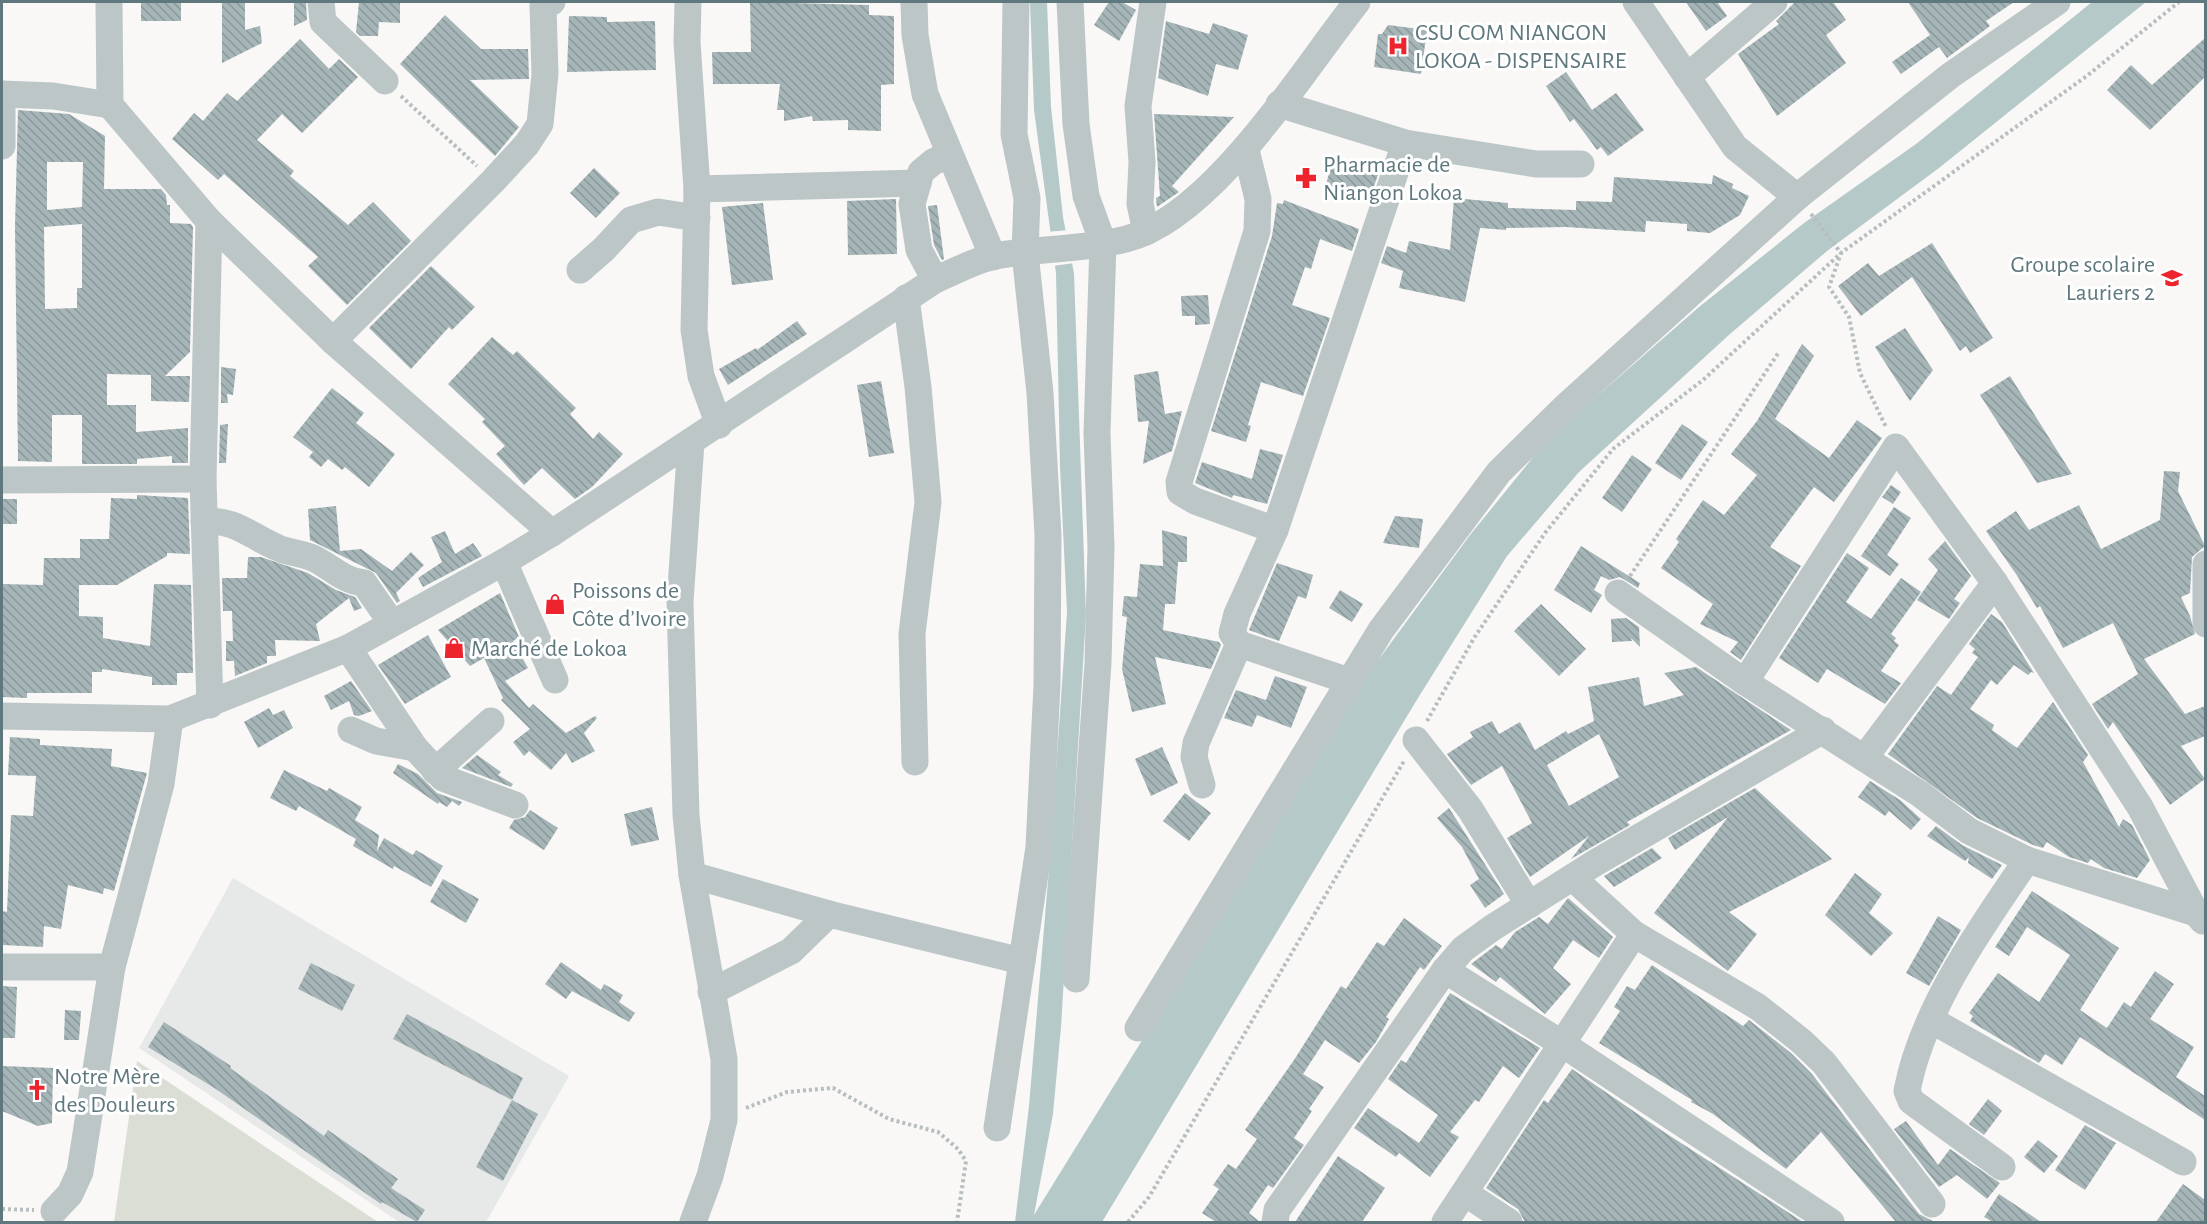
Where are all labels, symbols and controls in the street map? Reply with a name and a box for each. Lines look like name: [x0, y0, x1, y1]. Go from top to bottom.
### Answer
place label: CSU COM NIANGON LOKOA - DISPENSAIRE: [1415, 21, 1627, 73]
hospital icon: CSU COM NIANGON LOKOA - DISPENSAIRE: [1386, 34, 1410, 58]
place label: Pharmacie de Niangon Lokoa: [1323, 153, 1463, 205]
pharmacy icon: Pharmacie de Niangon Lokoa: [1294, 166, 1318, 190]
place label: Groupe scolaire Lauriers 2: [2011, 253, 2155, 305]
school or university icon: Groupe scolaire Lauriers 2: [2160, 266, 2184, 290]
place label: Poissons de Côte d’Ivoire: [572, 579, 686, 631]
shop icon: Poissons de Côte d’Ivoire: [543, 592, 567, 616]
shop icon: Marché de Lokoa: [442, 636, 466, 660]
place label: Marché de Lokoa: [471, 637, 627, 661]
place label: Notre Mère des Douleurs: [54, 1065, 176, 1117]
church icon: Notre Mère des Douleurs: [25, 1078, 49, 1102]

